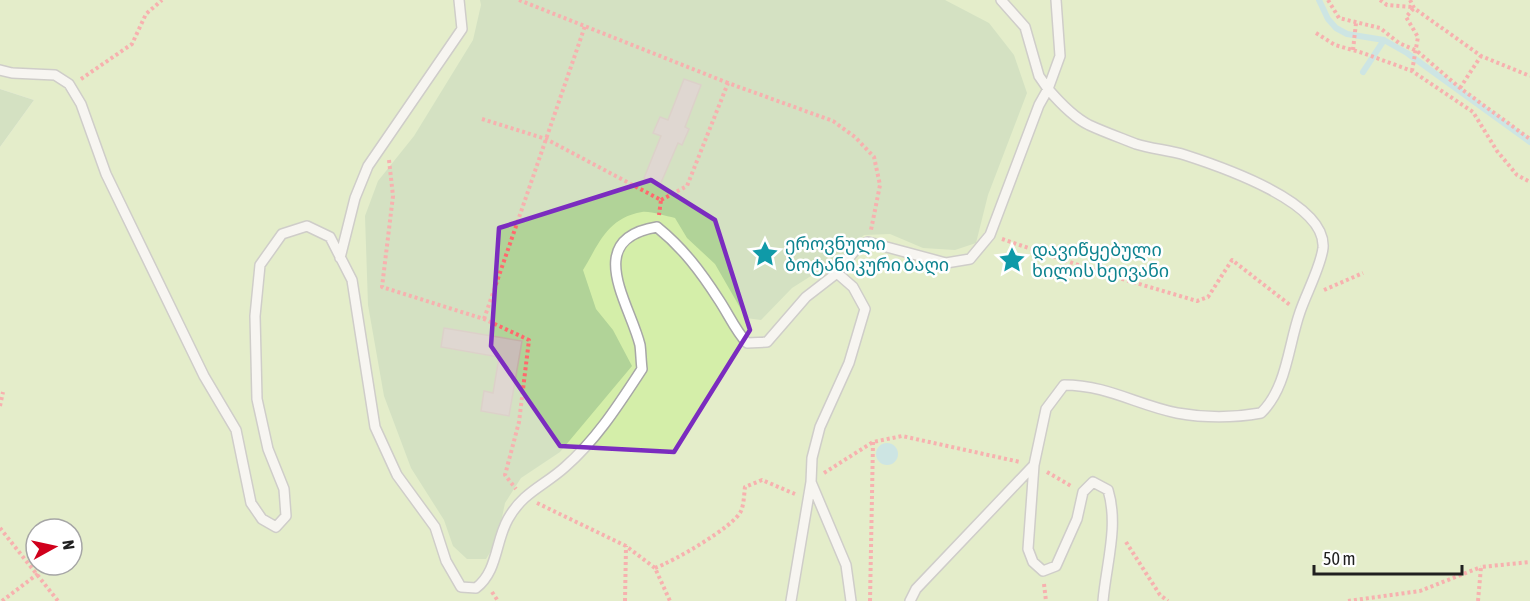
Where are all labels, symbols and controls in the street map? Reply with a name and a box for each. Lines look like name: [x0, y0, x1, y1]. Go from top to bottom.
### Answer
place label: ეროვნული ბოტანიკური ბაღი: [785, 233, 949, 276]
place icon: ეროვნული ბოტანიკური ბაღი: [750, 239, 780, 269]
place label: დავიწყებული ხილის ხეივანი: [1032, 239, 1169, 282]
place icon: დავიწყებული ხილის ხეივანი: [997, 245, 1027, 275]
north arrow: [24, 517, 84, 577]
scale bar: [1314, 538, 1462, 576]
text: N: [59, 539, 78, 551]
text: 50 m: [1323, 548, 1355, 569]

